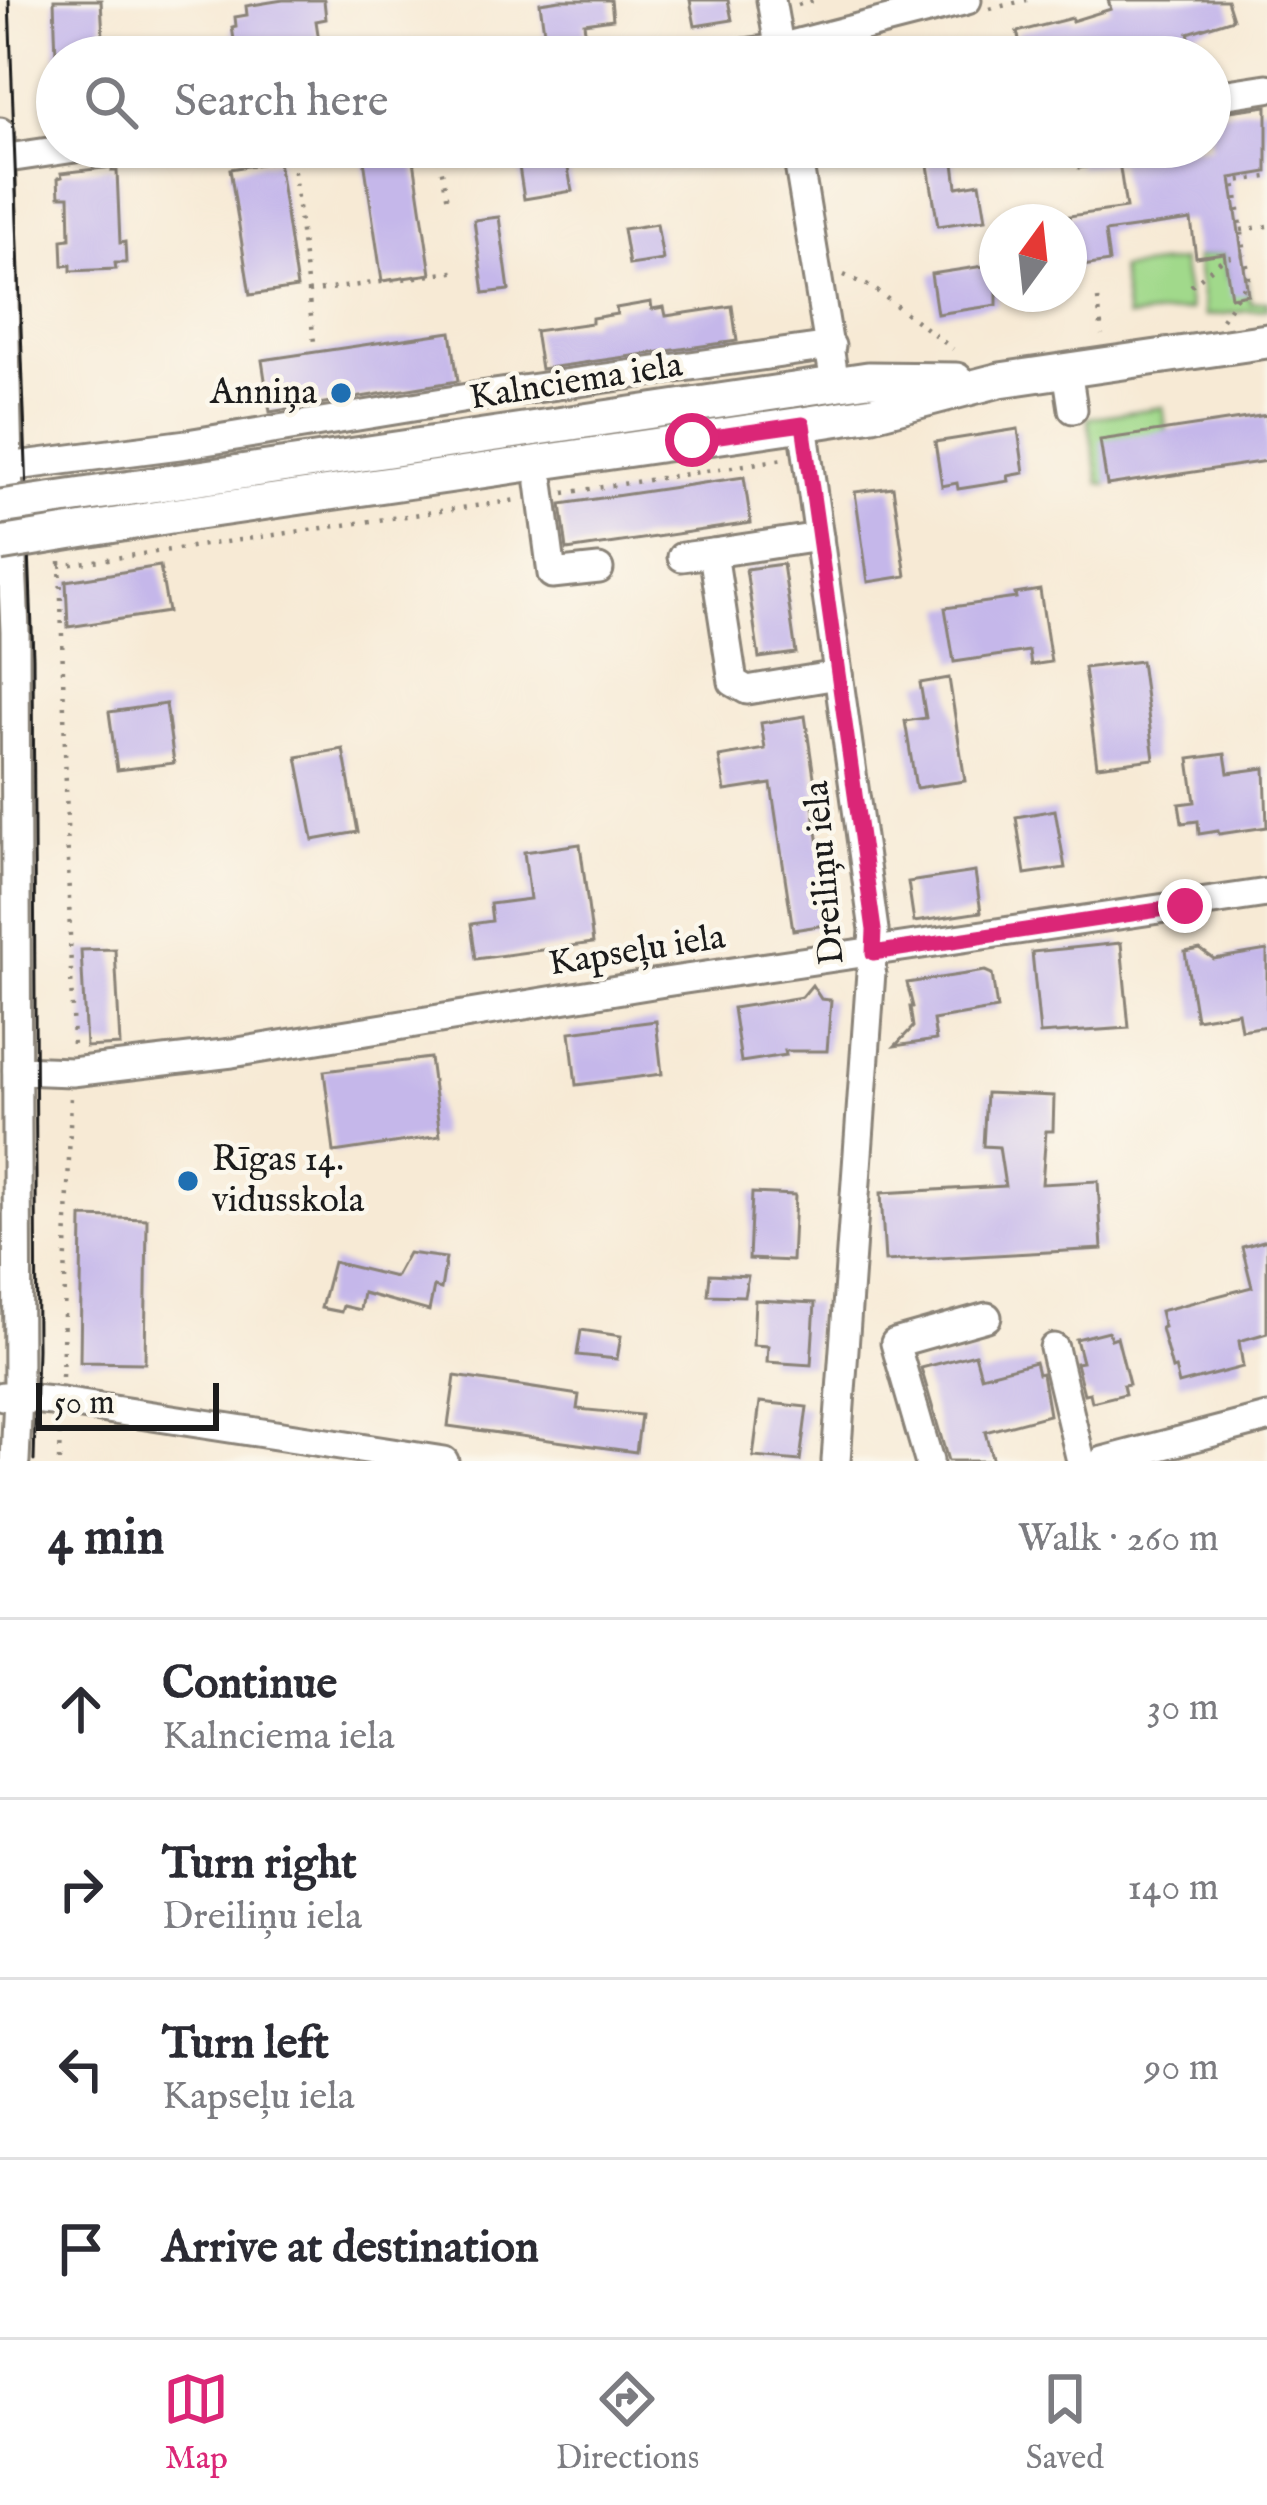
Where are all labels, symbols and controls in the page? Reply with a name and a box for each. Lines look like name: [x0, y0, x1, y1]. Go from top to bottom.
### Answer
search box: [36, 36, 1231, 168]
icon: search: [78, 69, 144, 135]
text: Search here: [174, 74, 388, 131]
north arrow: [979, 204, 1087, 312]
street label: Kalnciema iela: [466, 342, 686, 422]
place label: Anniņa: [209, 370, 317, 416]
marker: Anniņa: [328, 380, 354, 406]
route start: [665, 413, 719, 467]
street label: Dreiliņu iela: [794, 779, 856, 967]
route end: [1158, 879, 1212, 933]
street label: Kapseļu iela: [546, 914, 729, 988]
place label: Rīgas 14. vidusskola: [212, 1137, 365, 1224]
marker: Rīgas 14. vidusskola: [175, 1168, 201, 1194]
scale bar: [36, 1377, 219, 1430]
text: 50 m: [54, 1383, 115, 1425]
text: 4 min: [48, 1507, 164, 1572]
text: Walk · 260 m: [1018, 1515, 1219, 1564]
text: Continue: [162, 1656, 337, 1713]
icon: ahead: [48, 1676, 114, 1742]
text: 30 m: [1147, 1684, 1219, 1733]
text: Kalnciema iela: [162, 1713, 395, 1762]
text: Turn right: [162, 1836, 357, 1893]
icon: right: [48, 1856, 114, 1922]
text: 140 m: [1128, 1864, 1219, 1913]
text: Dreiliņu iela: [162, 1893, 362, 1942]
text: Turn left: [162, 2016, 329, 2073]
icon: left: [48, 2036, 114, 2102]
text: 90 m: [1144, 2044, 1219, 2093]
text: Kapseļu iela: [162, 2073, 355, 2122]
icon: arrive: [48, 2216, 114, 2282]
text: Arrive at destination: [162, 2220, 539, 2277]
tab: Map: [163, 2366, 229, 2480]
tab: Directions: [556, 2366, 699, 2480]
tab: Saved: [1026, 2366, 1104, 2480]

